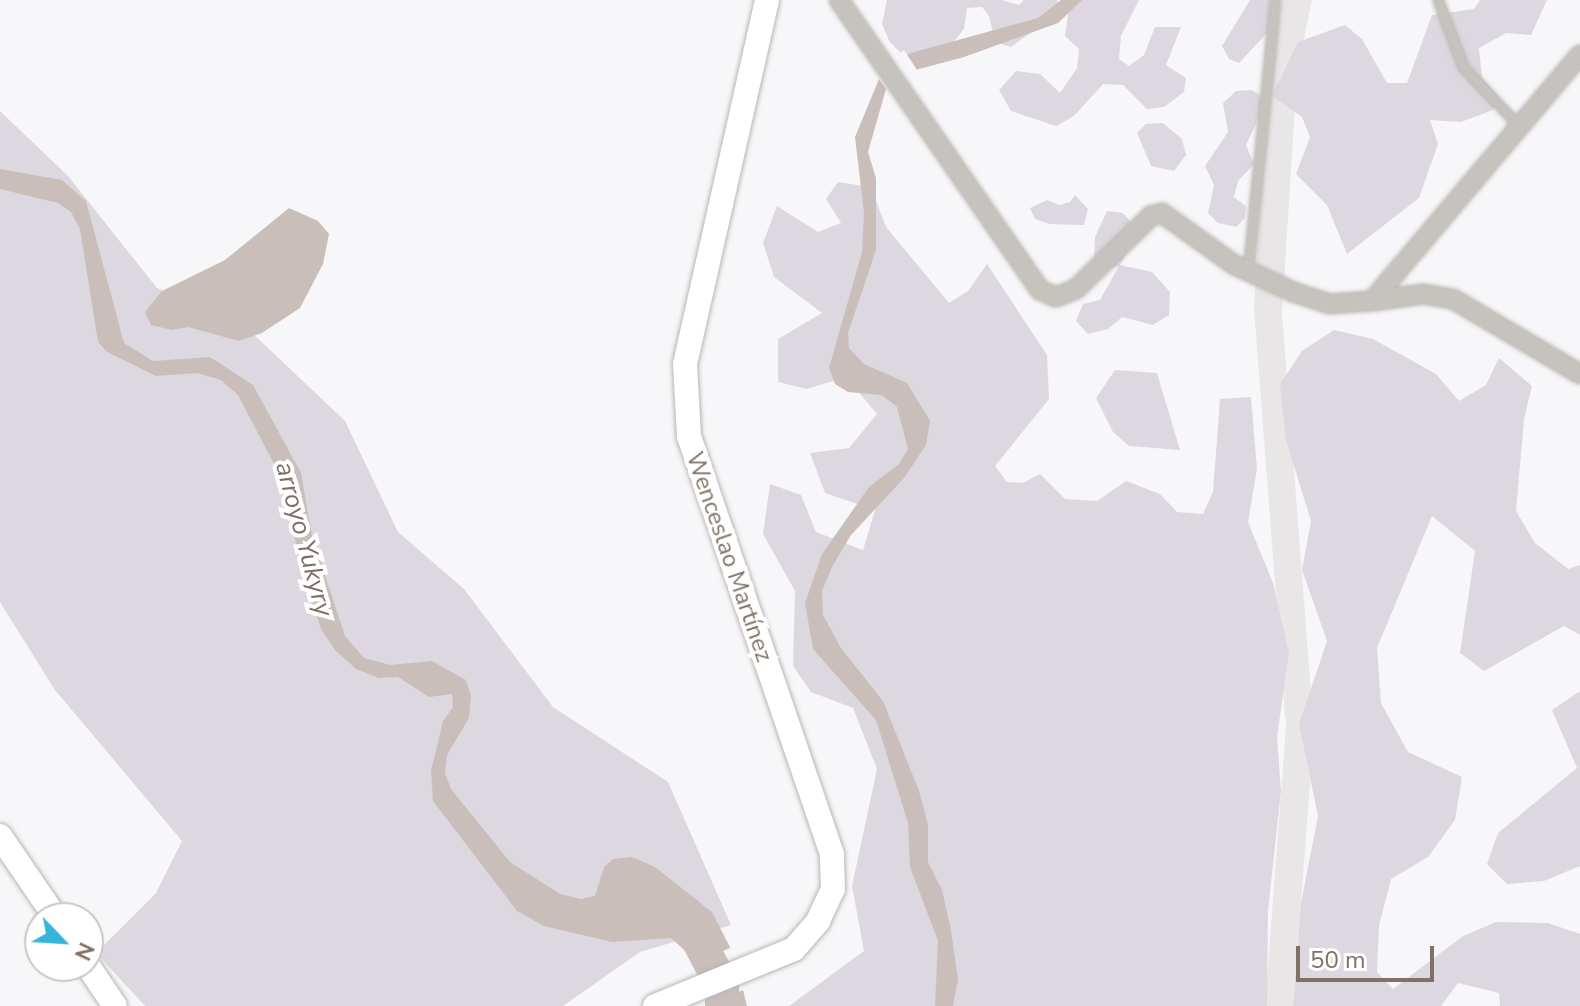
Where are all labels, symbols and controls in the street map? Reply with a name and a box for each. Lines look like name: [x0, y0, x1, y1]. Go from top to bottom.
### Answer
street label: Wenceslao Martínez: [680, 448, 778, 666]
water label: arroyo Yukyry: [268, 458, 340, 620]
north arrow: [24, 902, 104, 982]
scale bar: [1300, 930, 1438, 980]
text: N: [67, 937, 101, 965]
text: 50 m: [1310, 944, 1366, 976]

